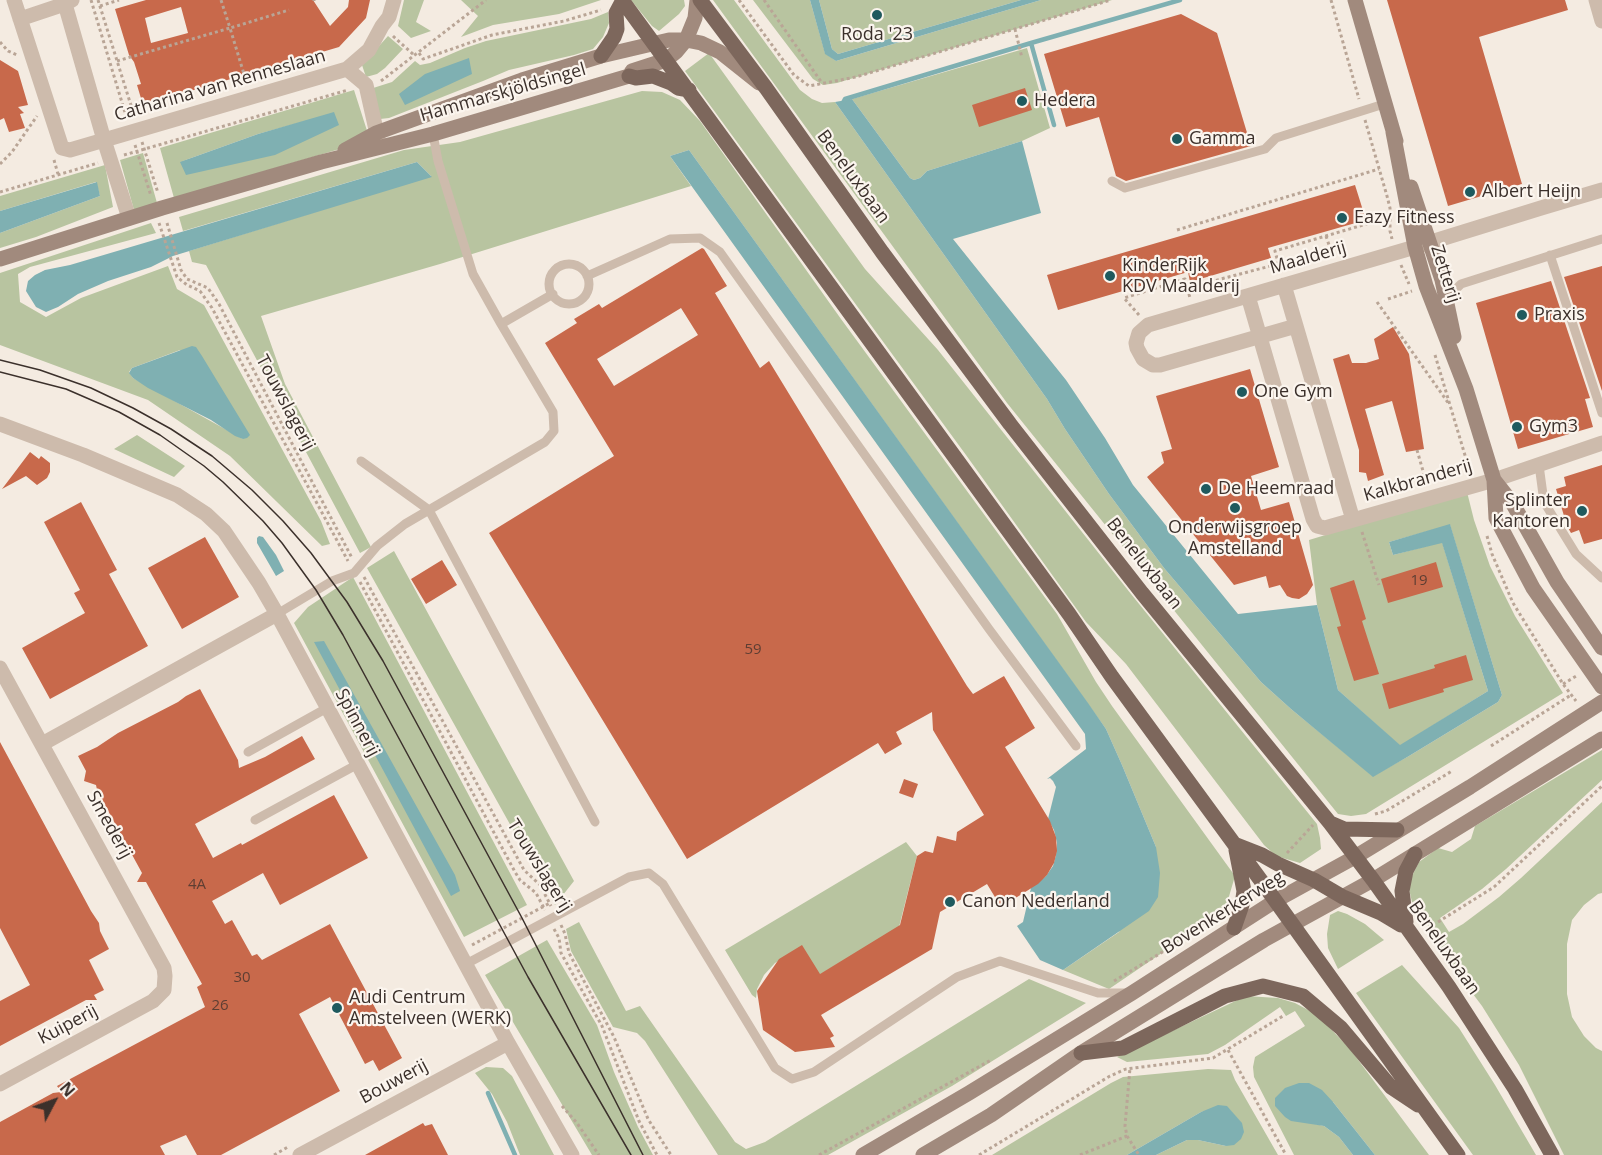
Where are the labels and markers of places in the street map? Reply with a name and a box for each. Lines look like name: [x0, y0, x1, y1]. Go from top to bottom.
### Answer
marker: Roda '23: [870, 8, 884, 22]
place label: Roda '23: [841, 24, 913, 46]
place label: Hedera: [1034, 90, 1096, 112]
marker: Hedera: [1015, 94, 1029, 108]
place label: Gamma: [1189, 128, 1255, 150]
marker: Gamma: [1170, 132, 1184, 146]
place label: Albert Heijn: [1482, 181, 1581, 203]
marker: Albert Heijn: [1463, 185, 1477, 199]
place label: Eazy Fitness: [1354, 207, 1455, 229]
marker: Eazy Fitness: [1335, 211, 1349, 225]
place label: KinderRijk KDV Maalderij: [1122, 255, 1240, 298]
marker: KinderRijk KDV Maalderij: [1103, 269, 1117, 283]
place label: Praxis: [1534, 304, 1585, 326]
marker: Praxis: [1515, 308, 1529, 322]
place label: One Gym: [1254, 381, 1333, 403]
marker: One Gym: [1235, 385, 1249, 399]
place label: Gym3: [1529, 416, 1578, 438]
marker: Gym3: [1510, 420, 1524, 434]
place label: De Heemraad: [1218, 478, 1334, 500]
marker: De Heemraad: [1199, 482, 1213, 496]
place label: Splinter Kantoren: [1492, 490, 1570, 532]
marker: Onderwijsgroep Amstelland: [1228, 501, 1242, 515]
marker: Splinter Kantoren: [1575, 504, 1589, 518]
place label: Onderwijsgroep Amstelland: [1168, 517, 1302, 560]
place label: Canon Nederland: [962, 891, 1110, 913]
marker: Canon Nederland: [943, 895, 957, 909]
place label: Audi Centrum Amstelveen (WERK): [349, 987, 511, 1030]
marker: Audi Centrum Amstelveen (WERK): [330, 1001, 344, 1015]

